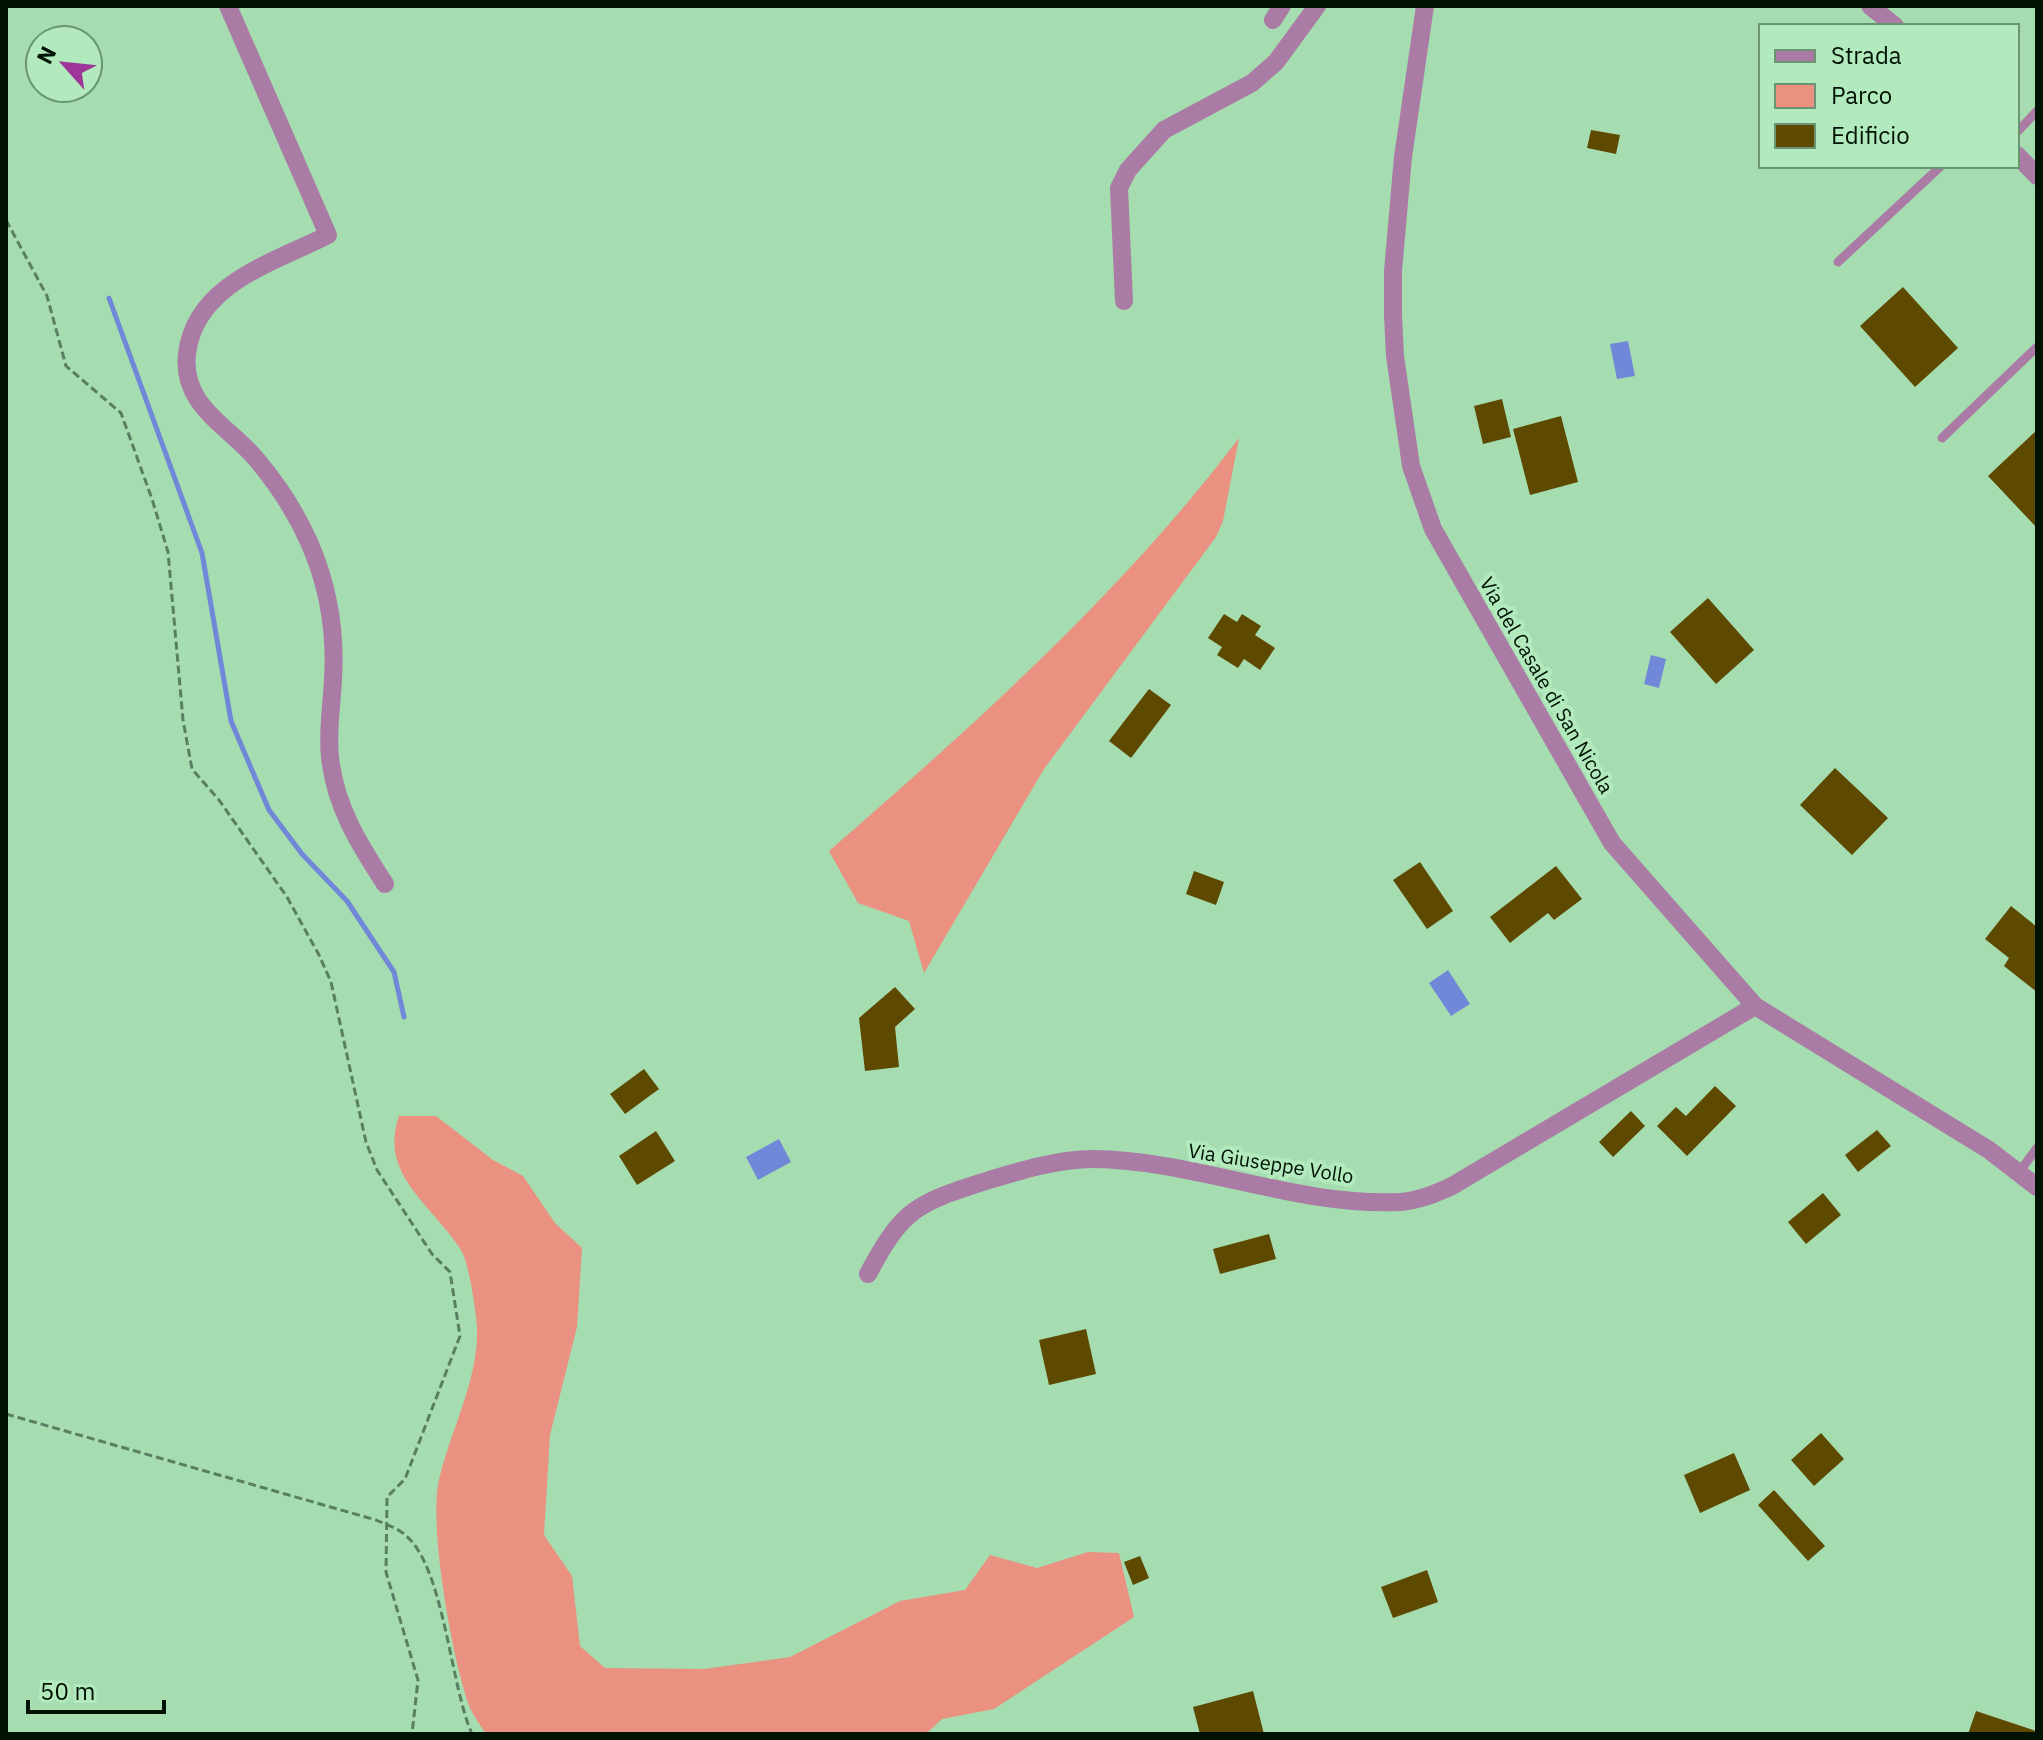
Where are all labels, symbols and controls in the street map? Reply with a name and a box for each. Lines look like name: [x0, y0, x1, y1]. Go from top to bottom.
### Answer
north arrow: [24, 24, 104, 104]
legend: [1759, 24, 2019, 168]
text: Strada: [1831, 39, 1902, 71]
text: N: [29, 41, 62, 68]
text: Parco: [1831, 79, 1892, 111]
text: Edificio: [1831, 119, 1910, 151]
street label: Via del Casale di San Nicola: [1474, 572, 1620, 799]
street label: Via Giuseppe Vollo: [1186, 1137, 1356, 1189]
scale bar: [28, 1664, 164, 1714]
text: 50 m: [40, 1675, 95, 1707]

